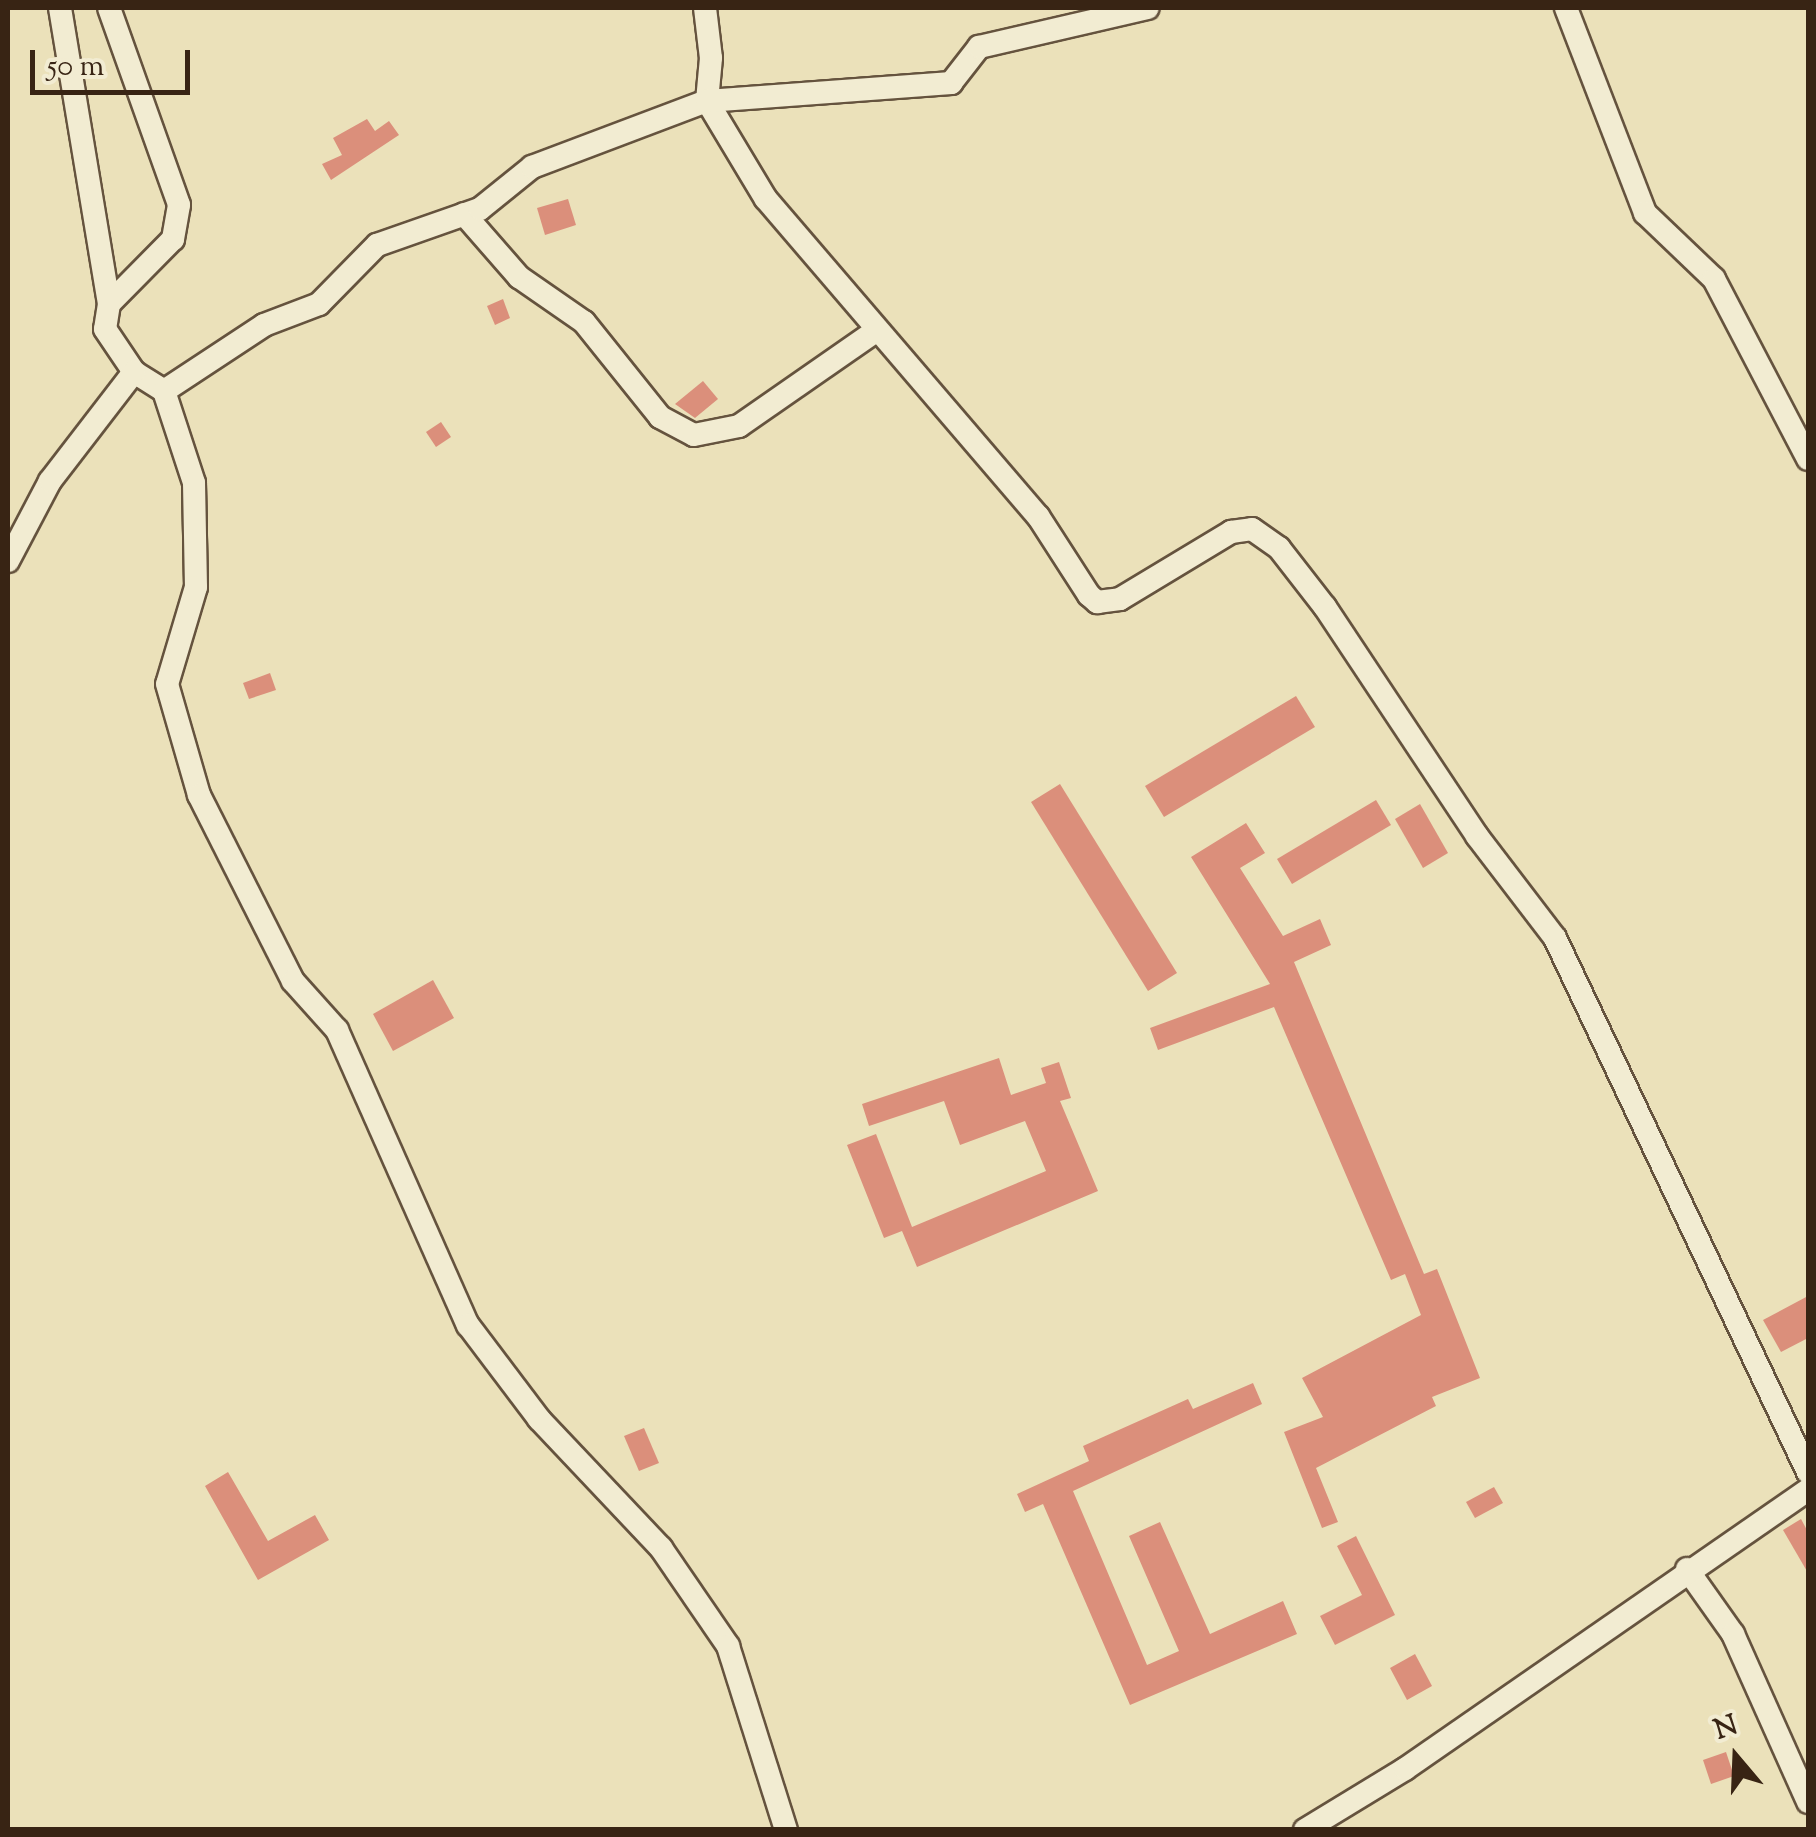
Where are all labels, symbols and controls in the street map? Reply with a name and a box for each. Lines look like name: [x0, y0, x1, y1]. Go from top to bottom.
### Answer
scale bar: [35, 30, 195, 92]
text: 50 m: [47, 46, 104, 89]
text: N: [1709, 1706, 1743, 1751]
north arrow: [1686, 1707, 1786, 1807]

